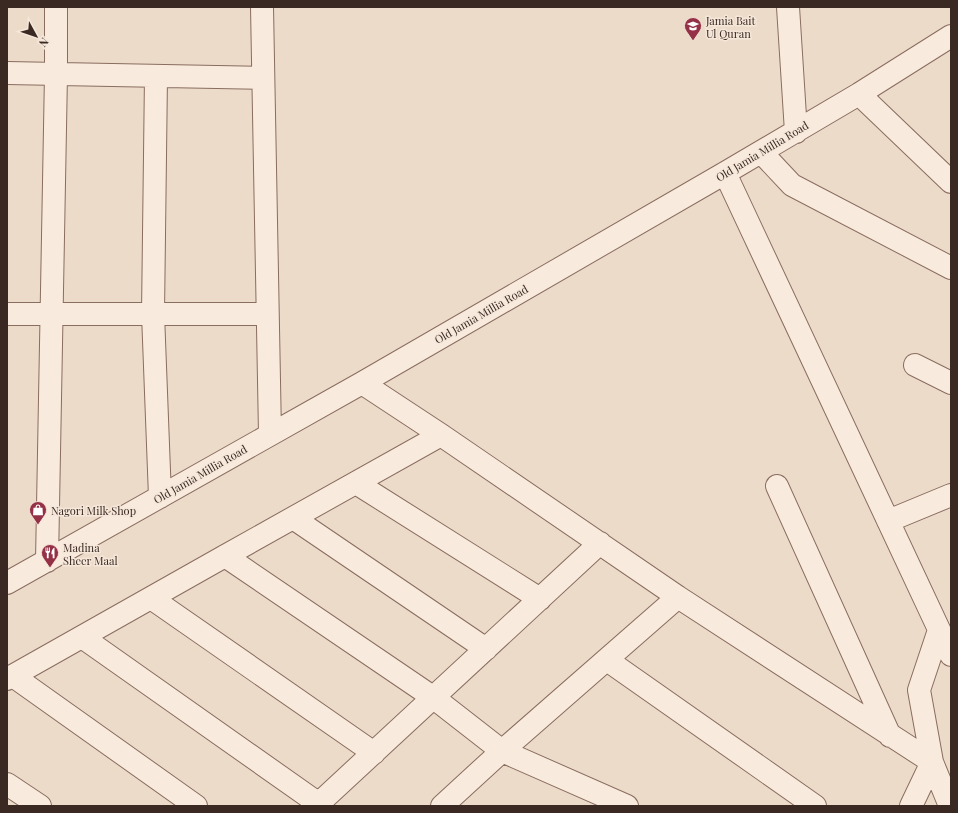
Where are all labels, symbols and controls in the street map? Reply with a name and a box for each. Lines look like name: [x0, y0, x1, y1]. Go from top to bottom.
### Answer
place label: Jamia Bait Ul Quran: [705, 13, 755, 41]
north arrow: [16, 16, 56, 56]
school or university icon: Jamia Bait Ul Quran: [683, 16, 703, 41]
text: N: [36, 35, 52, 51]
street label: Old Jamia Millia Road: [713, 117, 812, 185]
street label: Old Jamia Millia Road: [432, 281, 531, 347]
street label: Old Jamia Millia Road: [151, 441, 250, 507]
shop icon: Nagori Milk Shop: [28, 500, 48, 525]
place label: Nagori Milk Shop: [51, 503, 136, 518]
place label: Madina Sheer Maal: [63, 540, 118, 568]
restaurant icon: Madina Sheer Maal: [40, 543, 60, 568]

